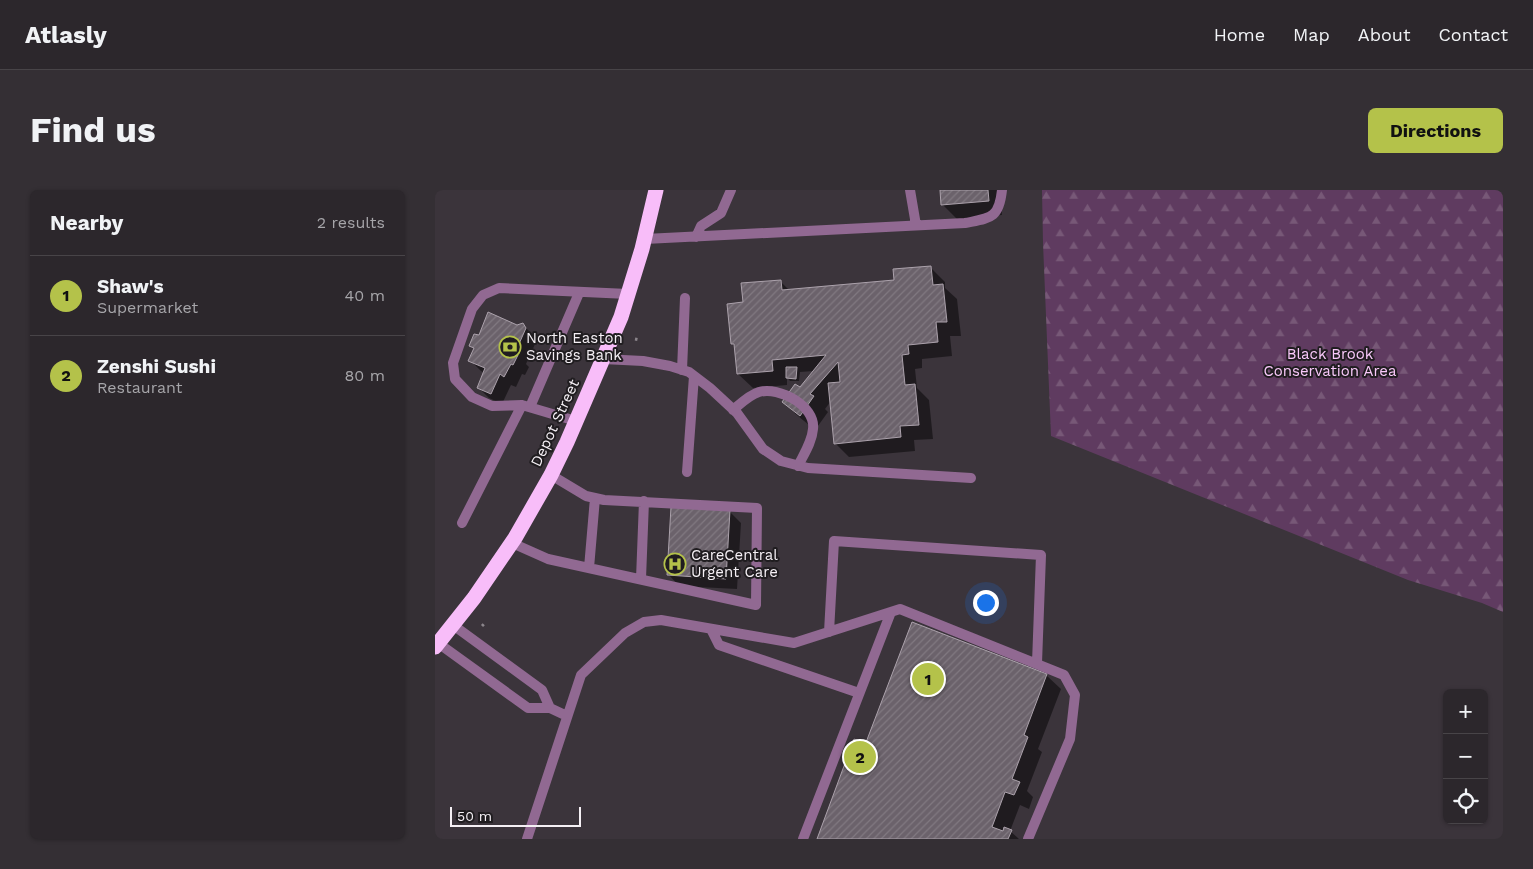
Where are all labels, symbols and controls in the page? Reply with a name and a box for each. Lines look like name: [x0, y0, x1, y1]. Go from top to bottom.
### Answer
text: Atlasly: [25, 21, 107, 49]
text: Home: [1214, 24, 1265, 45]
text: Map: [1293, 24, 1330, 45]
text: About: [1358, 24, 1410, 45]
text: Contact: [1438, 24, 1508, 45]
button: Directions: [1368, 108, 1503, 153]
text: Find us: [30, 109, 156, 151]
text: Nearby: [50, 210, 123, 235]
text: 2 results: [317, 213, 385, 232]
text: Shaw's: [97, 275, 164, 298]
text: 1: [63, 286, 69, 305]
text: 40 m: [345, 286, 385, 305]
text: Supermarket: [97, 298, 198, 317]
place label: North Easton Savings Bank: [526, 329, 623, 364]
bank icon: North Easton Savings Bank: [498, 335, 522, 359]
park label: Black Brook Conservation Area: [1263, 345, 1397, 380]
text: Zenshi Sushi: [97, 355, 216, 378]
text: 2: [61, 366, 71, 385]
text: 80 m: [344, 366, 385, 385]
street label: Depot Street: [527, 376, 583, 470]
text: Restaurant: [97, 378, 183, 397]
place label: CareCentral Urgent Care: [691, 546, 778, 581]
hospital icon: CareCentral Urgent Care: [663, 552, 687, 576]
your location: [973, 590, 999, 616]
pin: 1: [912, 660, 944, 698]
map controls: [1443, 689, 1488, 824]
button: +: [1443, 689, 1488, 734]
button: −: [1443, 734, 1488, 779]
pin: 2: [844, 738, 876, 776]
button: locate: [1443, 779, 1488, 824]
scale bar: [450, 804, 581, 827]
text: 50 m: [457, 808, 492, 824]

